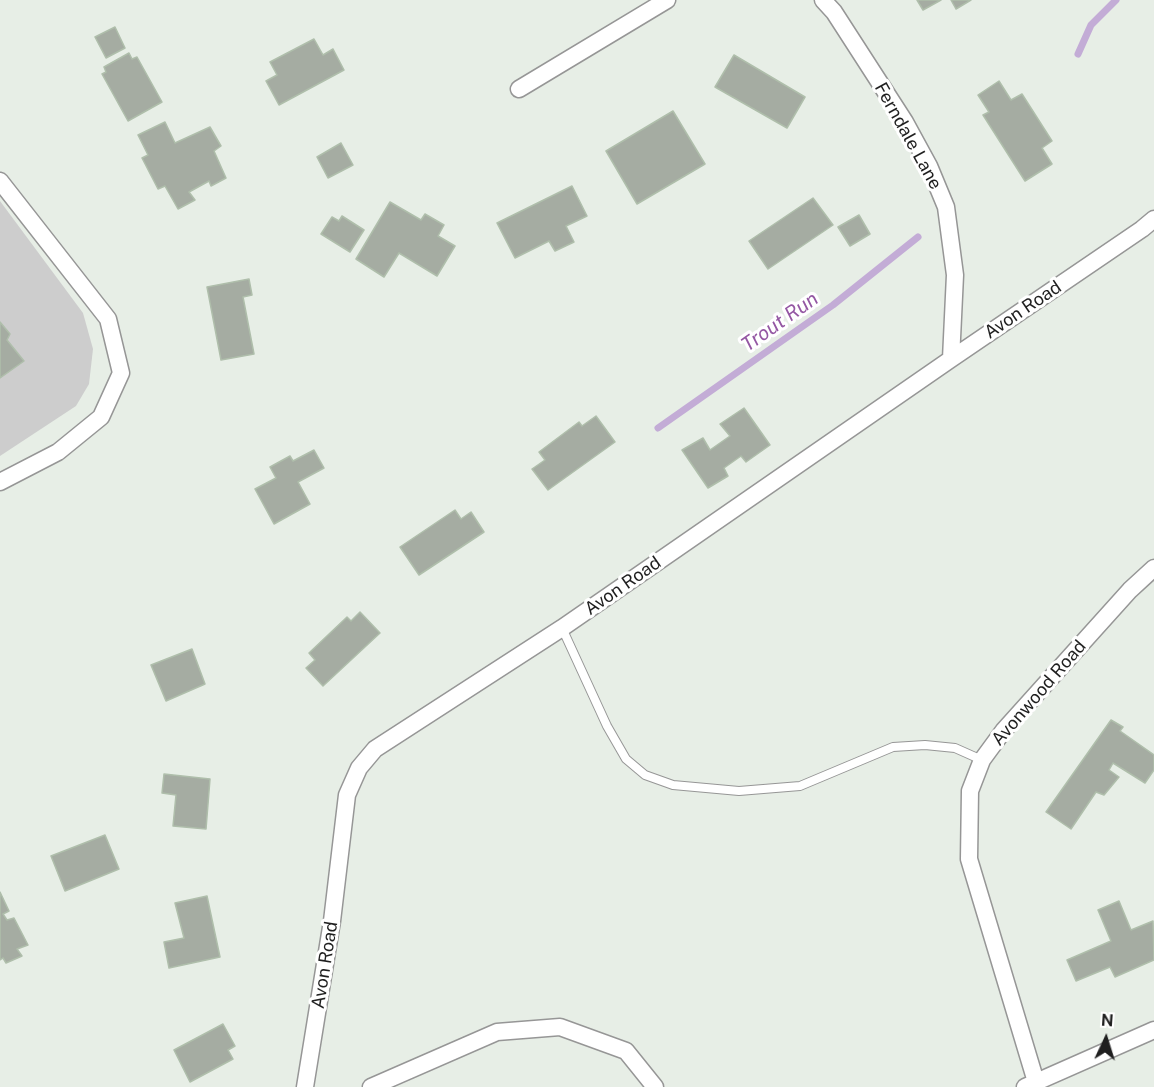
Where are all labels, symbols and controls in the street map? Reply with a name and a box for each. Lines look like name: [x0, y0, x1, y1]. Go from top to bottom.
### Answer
street label: Ferndale Lane: [870, 79, 946, 193]
street label: Avon Road: [980, 276, 1066, 344]
water label: Trout Run: [737, 287, 823, 357]
street label: Avon Road: [581, 552, 665, 620]
street label: Avonwood Road: [987, 636, 1091, 750]
street label: Avon Road: [307, 920, 343, 1010]
north arrow: [1076, 1009, 1136, 1069]
text: N: [1100, 1011, 1114, 1030]

